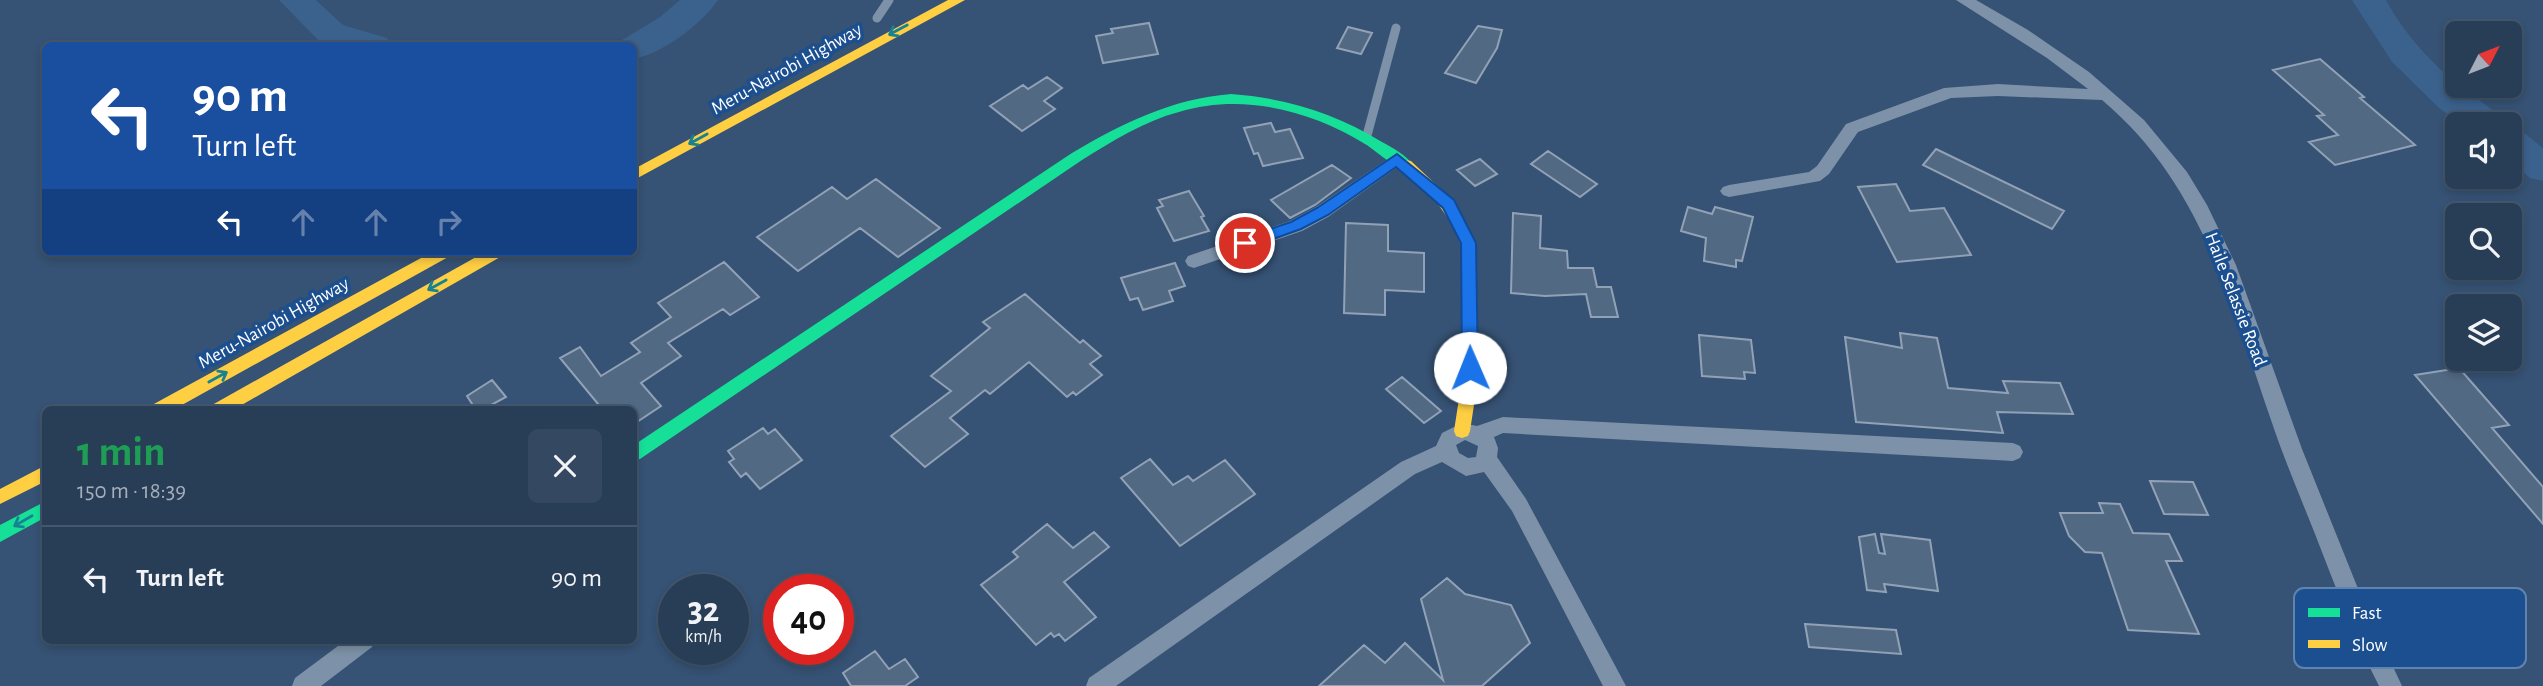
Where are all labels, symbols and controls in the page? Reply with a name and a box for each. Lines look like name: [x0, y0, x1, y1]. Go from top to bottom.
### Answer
street label: Meru-Nairobi Highway: [708, 20, 865, 119]
north arrow: [2445, 21, 2522, 98]
map controls: [2445, 21, 2522, 371]
one-way arrow: [888, 24, 909, 38]
icon: left: [77, 70, 168, 161]
text: 90 m: [192, 72, 288, 121]
button: sound: [2445, 112, 2522, 189]
text: Turn left: [192, 130, 296, 162]
one-way arrow: [689, 132, 709, 146]
icon: left: [211, 203, 249, 241]
icon: ahead: [284, 203, 322, 241]
icon: ahead: [357, 203, 395, 241]
icon: right: [430, 203, 468, 241]
button: search: [2445, 203, 2522, 280]
pin: [1215, 213, 1275, 273]
icon: arrive: [1226, 224, 1264, 262]
street label: Haile Selassie Road: [2201, 230, 2270, 369]
street label: Meru-Nairobi Highway: [195, 274, 352, 373]
one-way arrow: [427, 279, 448, 292]
button: layers: [2445, 294, 2522, 371]
position arrow: [1433, 331, 1507, 405]
one-way arrow: [207, 369, 228, 383]
button: close: [528, 429, 602, 503]
text: 1 min: [77, 431, 166, 473]
text: 150 m · 18:39: [77, 480, 186, 503]
one-way arrow: [13, 514, 33, 528]
icon: left: [77, 560, 115, 598]
text: Turn left: [136, 565, 224, 591]
text: 90 m: [551, 565, 602, 591]
speed limit sign: 40: [763, 574, 854, 665]
legend: [2294, 588, 2526, 668]
text: 32: [688, 593, 719, 628]
text: Fast: [2352, 604, 2382, 623]
text: km/h: [685, 628, 722, 646]
text: Slow: [2352, 636, 2388, 655]

